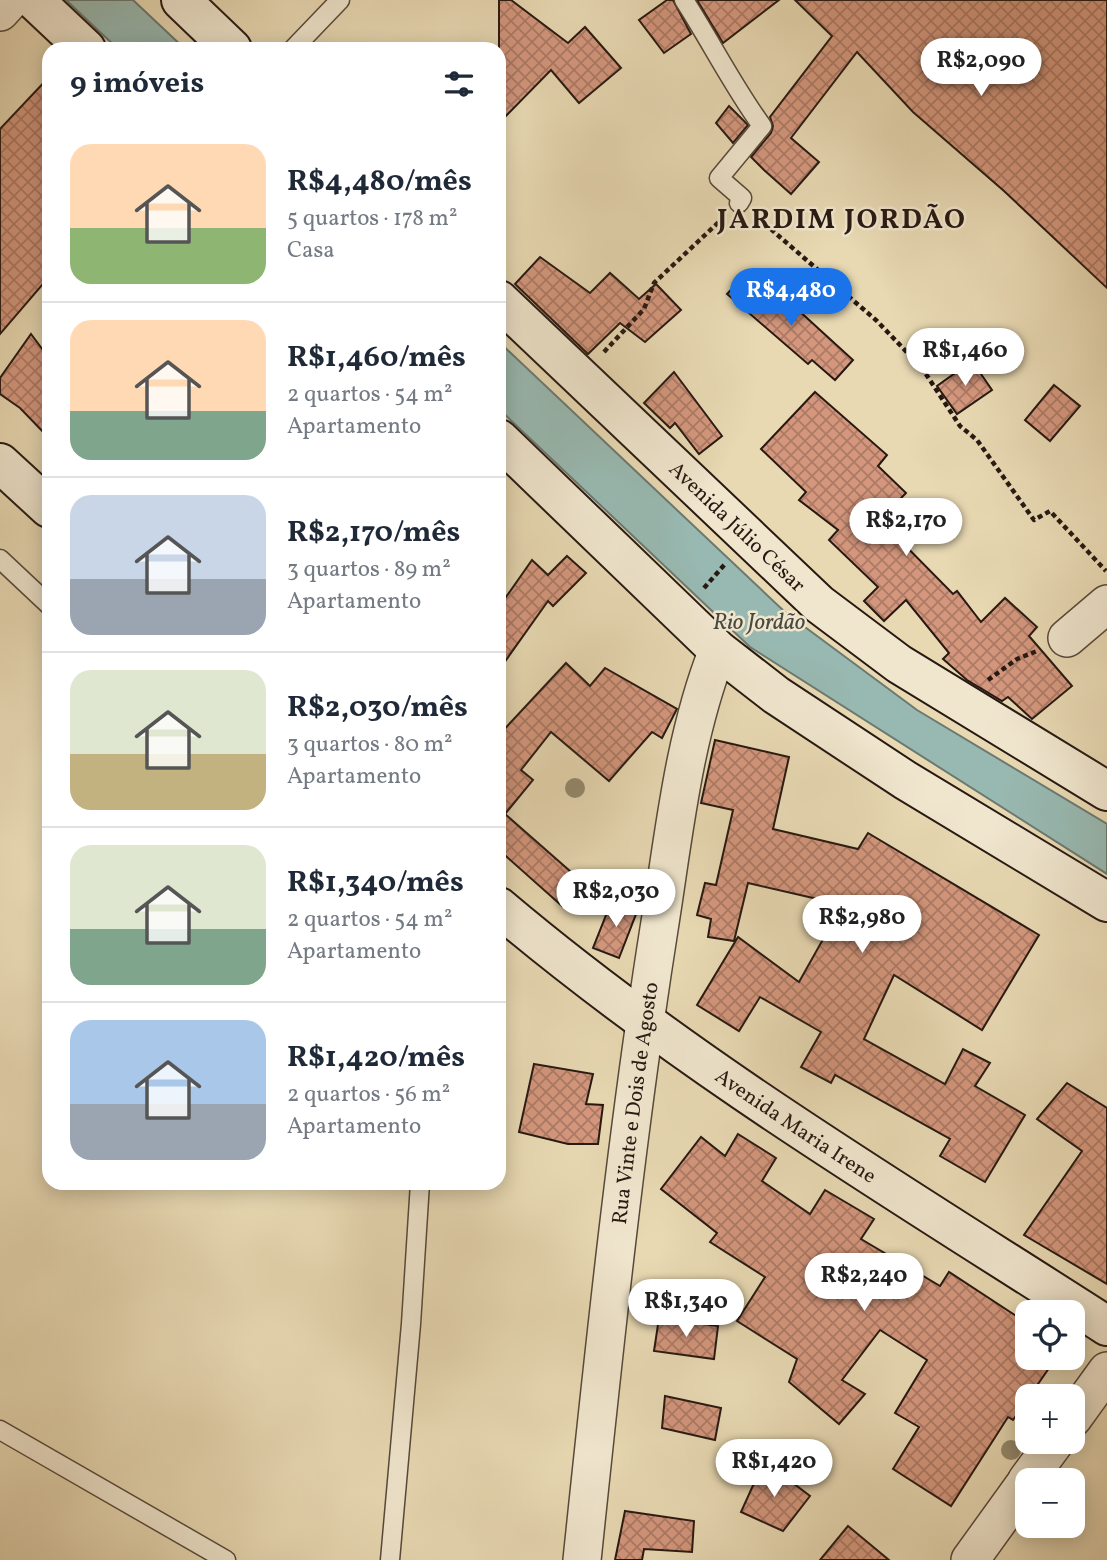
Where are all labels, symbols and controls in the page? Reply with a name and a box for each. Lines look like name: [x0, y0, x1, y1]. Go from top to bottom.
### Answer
pin: R$2,090: [916, 38, 1046, 98]
text: R$2,090: [937, 45, 1025, 77]
text: 9 imóveis: [70, 63, 204, 105]
icon: filters: [440, 65, 478, 103]
text: R$4,480/mês: [287, 161, 472, 203]
icon: home: [126, 172, 210, 256]
district label: JARDIM JORDÃO: [716, 201, 967, 240]
text: 5 quartos · 178 m²: [287, 203, 457, 235]
text: Casa: [287, 235, 335, 267]
pin: R$4,480: [726, 268, 856, 328]
text: R$4,480: [746, 275, 836, 307]
pin: R$1,460: [900, 328, 1030, 388]
text: R$1,460: [922, 335, 1008, 367]
text: R$1,460/mês: [287, 337, 466, 379]
icon: home: [126, 348, 210, 432]
text: 2 quartos · 54 m²: [287, 379, 452, 411]
text: Apartamento: [287, 411, 421, 443]
street label: Avenida Júlio César: [662, 456, 811, 600]
pin: R$2,170: [841, 498, 971, 558]
text: R$2,170: [865, 505, 947, 537]
text: R$2,170/mês: [287, 512, 460, 554]
icon: home: [126, 523, 210, 607]
text: 3 quartos · 89 m²: [287, 554, 451, 586]
text: Apartamento: [287, 586, 421, 618]
water label: Rio Jordão: [713, 607, 806, 639]
text: R$2,030/mês: [287, 687, 468, 729]
icon: home: [126, 698, 210, 782]
text: 3 quartos · 80 m²: [287, 729, 453, 761]
text: Apartamento: [287, 761, 421, 793]
text: R$1,340/mês: [287, 862, 464, 904]
pin: R$2,030: [551, 870, 681, 929]
icon: home: [126, 873, 210, 957]
text: R$2,030: [572, 876, 660, 908]
pin: R$2,980: [797, 895, 927, 955]
text: R$2,980: [819, 902, 906, 934]
text: 2 quartos · 54 m²: [287, 904, 452, 936]
text: Apartamento: [287, 936, 421, 968]
street label: Rua Vinte e Dois de Agosto: [606, 980, 667, 1226]
text: R$1,420/mês: [287, 1037, 465, 1079]
icon: home: [126, 1048, 210, 1132]
street label: Avenida Maria Irene: [709, 1063, 882, 1191]
text: 2 quartos · 56 m²: [287, 1079, 450, 1111]
text: Apartamento: [287, 1111, 421, 1143]
pin: R$2,240: [799, 1254, 929, 1313]
text: R$2,240: [821, 1260, 907, 1292]
pin: R$1,340: [621, 1280, 751, 1339]
text: R$1,340: [644, 1286, 728, 1318]
map controls: [1015, 1300, 1085, 1538]
button: locate: [1015, 1300, 1085, 1370]
button: +: [1015, 1384, 1085, 1454]
pin: R$1,420: [709, 1440, 839, 1499]
text: R$1,420: [732, 1446, 816, 1478]
button: −: [1015, 1468, 1085, 1538]

